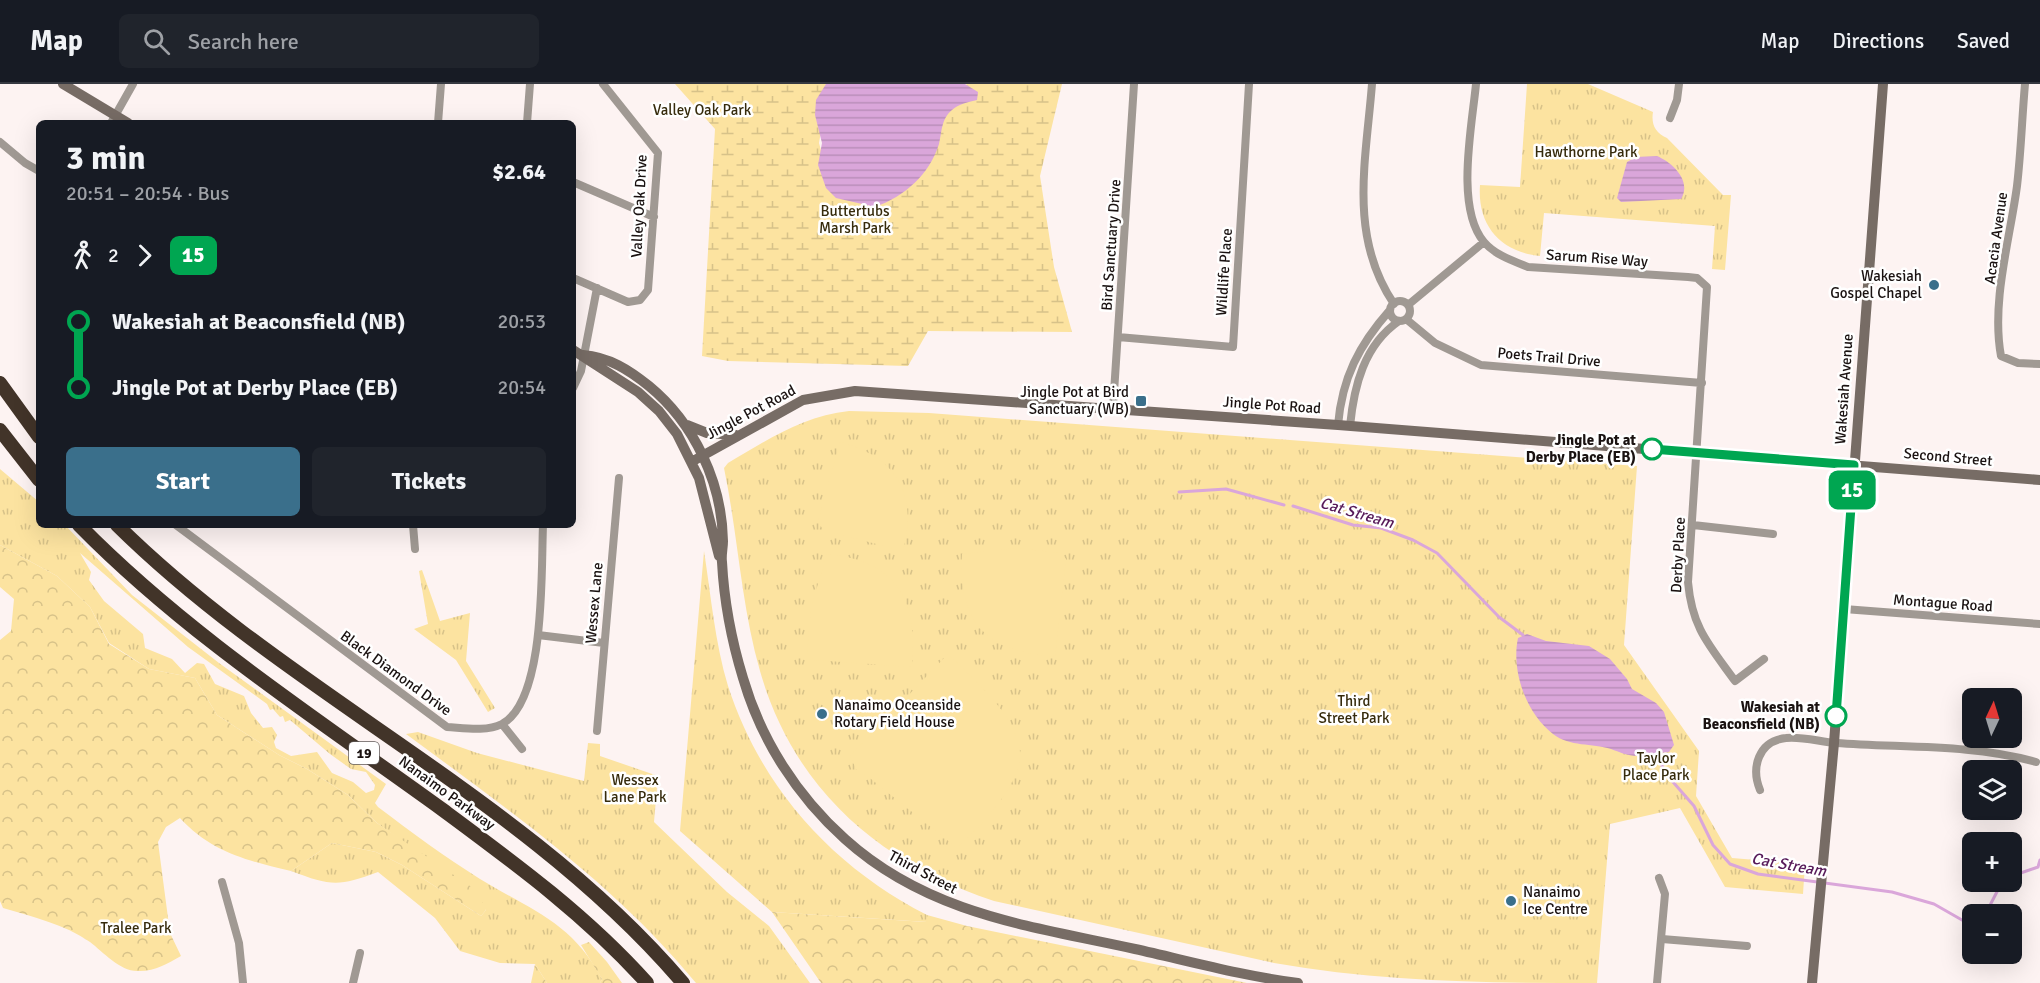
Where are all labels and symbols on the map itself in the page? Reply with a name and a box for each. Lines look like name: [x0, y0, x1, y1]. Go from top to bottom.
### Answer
park label: Valley Oak Park: [653, 101, 752, 119]
park label: Hawthorne Park: [1534, 143, 1638, 161]
street label: Valley Oak Drive: [627, 154, 651, 258]
street label: Bird Sanctuary Drive: [1097, 179, 1125, 311]
street label: Acacia Avenue: [1981, 191, 2011, 285]
park label: Buttertubs Marsh Park: [819, 202, 892, 237]
street label: Wildlife Place: [1212, 227, 1236, 317]
street label: Sarum Rise Way: [1545, 245, 1649, 271]
place label: Wakesiah Gospel Chapel: [1830, 267, 1922, 302]
marker: Wakesiah Gospel Chapel: [1927, 278, 1941, 292]
street label: Wakesiah Avenue: [1831, 333, 1857, 445]
street label: Poets Trail Drive: [1497, 344, 1601, 370]
street label: Jingle Pot Road: [703, 381, 799, 443]
place label: Jingle Pot at Bird Sanctuary (WB): [1020, 383, 1129, 418]
street label: Jingle Pot Road: [1222, 393, 1322, 417]
marker: Jingle Pot at Bird Sanctuary (WB): [1134, 394, 1148, 408]
place label: Jingle Pot at Derby Place (EB): [1526, 431, 1636, 466]
marker: Jingle Pot at Derby Place (EB): [1641, 438, 1663, 460]
street label: Second Street: [1903, 444, 1993, 470]
line badge: 15: [1825, 470, 1879, 510]
water label: Cat Stream: [1318, 493, 1397, 533]
street label: Derby Place: [1667, 517, 1689, 593]
street label: Wessex Lane: [581, 562, 607, 644]
street label: Montague Road: [1893, 591, 1993, 615]
street label: Black Diamond Drive: [337, 627, 455, 719]
north arrow: [1962, 688, 2022, 748]
park label: Third Street Park: [1318, 692, 1390, 727]
place label: Nanaimo Oceanside Rotary Field House: [834, 696, 961, 731]
place label: Wakesiah at Beaconsfield (NB): [1703, 698, 1820, 733]
marker: Wakesiah at Beaconsfield (NB): [1825, 705, 1847, 727]
marker: Nanaimo Oceanside Rotary Field House: [815, 707, 829, 721]
road number: 19: [349, 742, 379, 764]
park label: Taylor Place Park: [1622, 749, 1690, 784]
street label: Nanaimo Parkway: [395, 752, 499, 834]
park label: Wessex Lane Park: [603, 771, 667, 806]
street label: Third Street: [886, 846, 960, 898]
water label: Cat Stream: [1750, 849, 1829, 882]
place label: Nanaimo Ice Centre: [1523, 883, 1588, 918]
marker: Nanaimo Ice Centre: [1504, 894, 1518, 908]
park label: Tralee Park: [100, 919, 172, 937]

